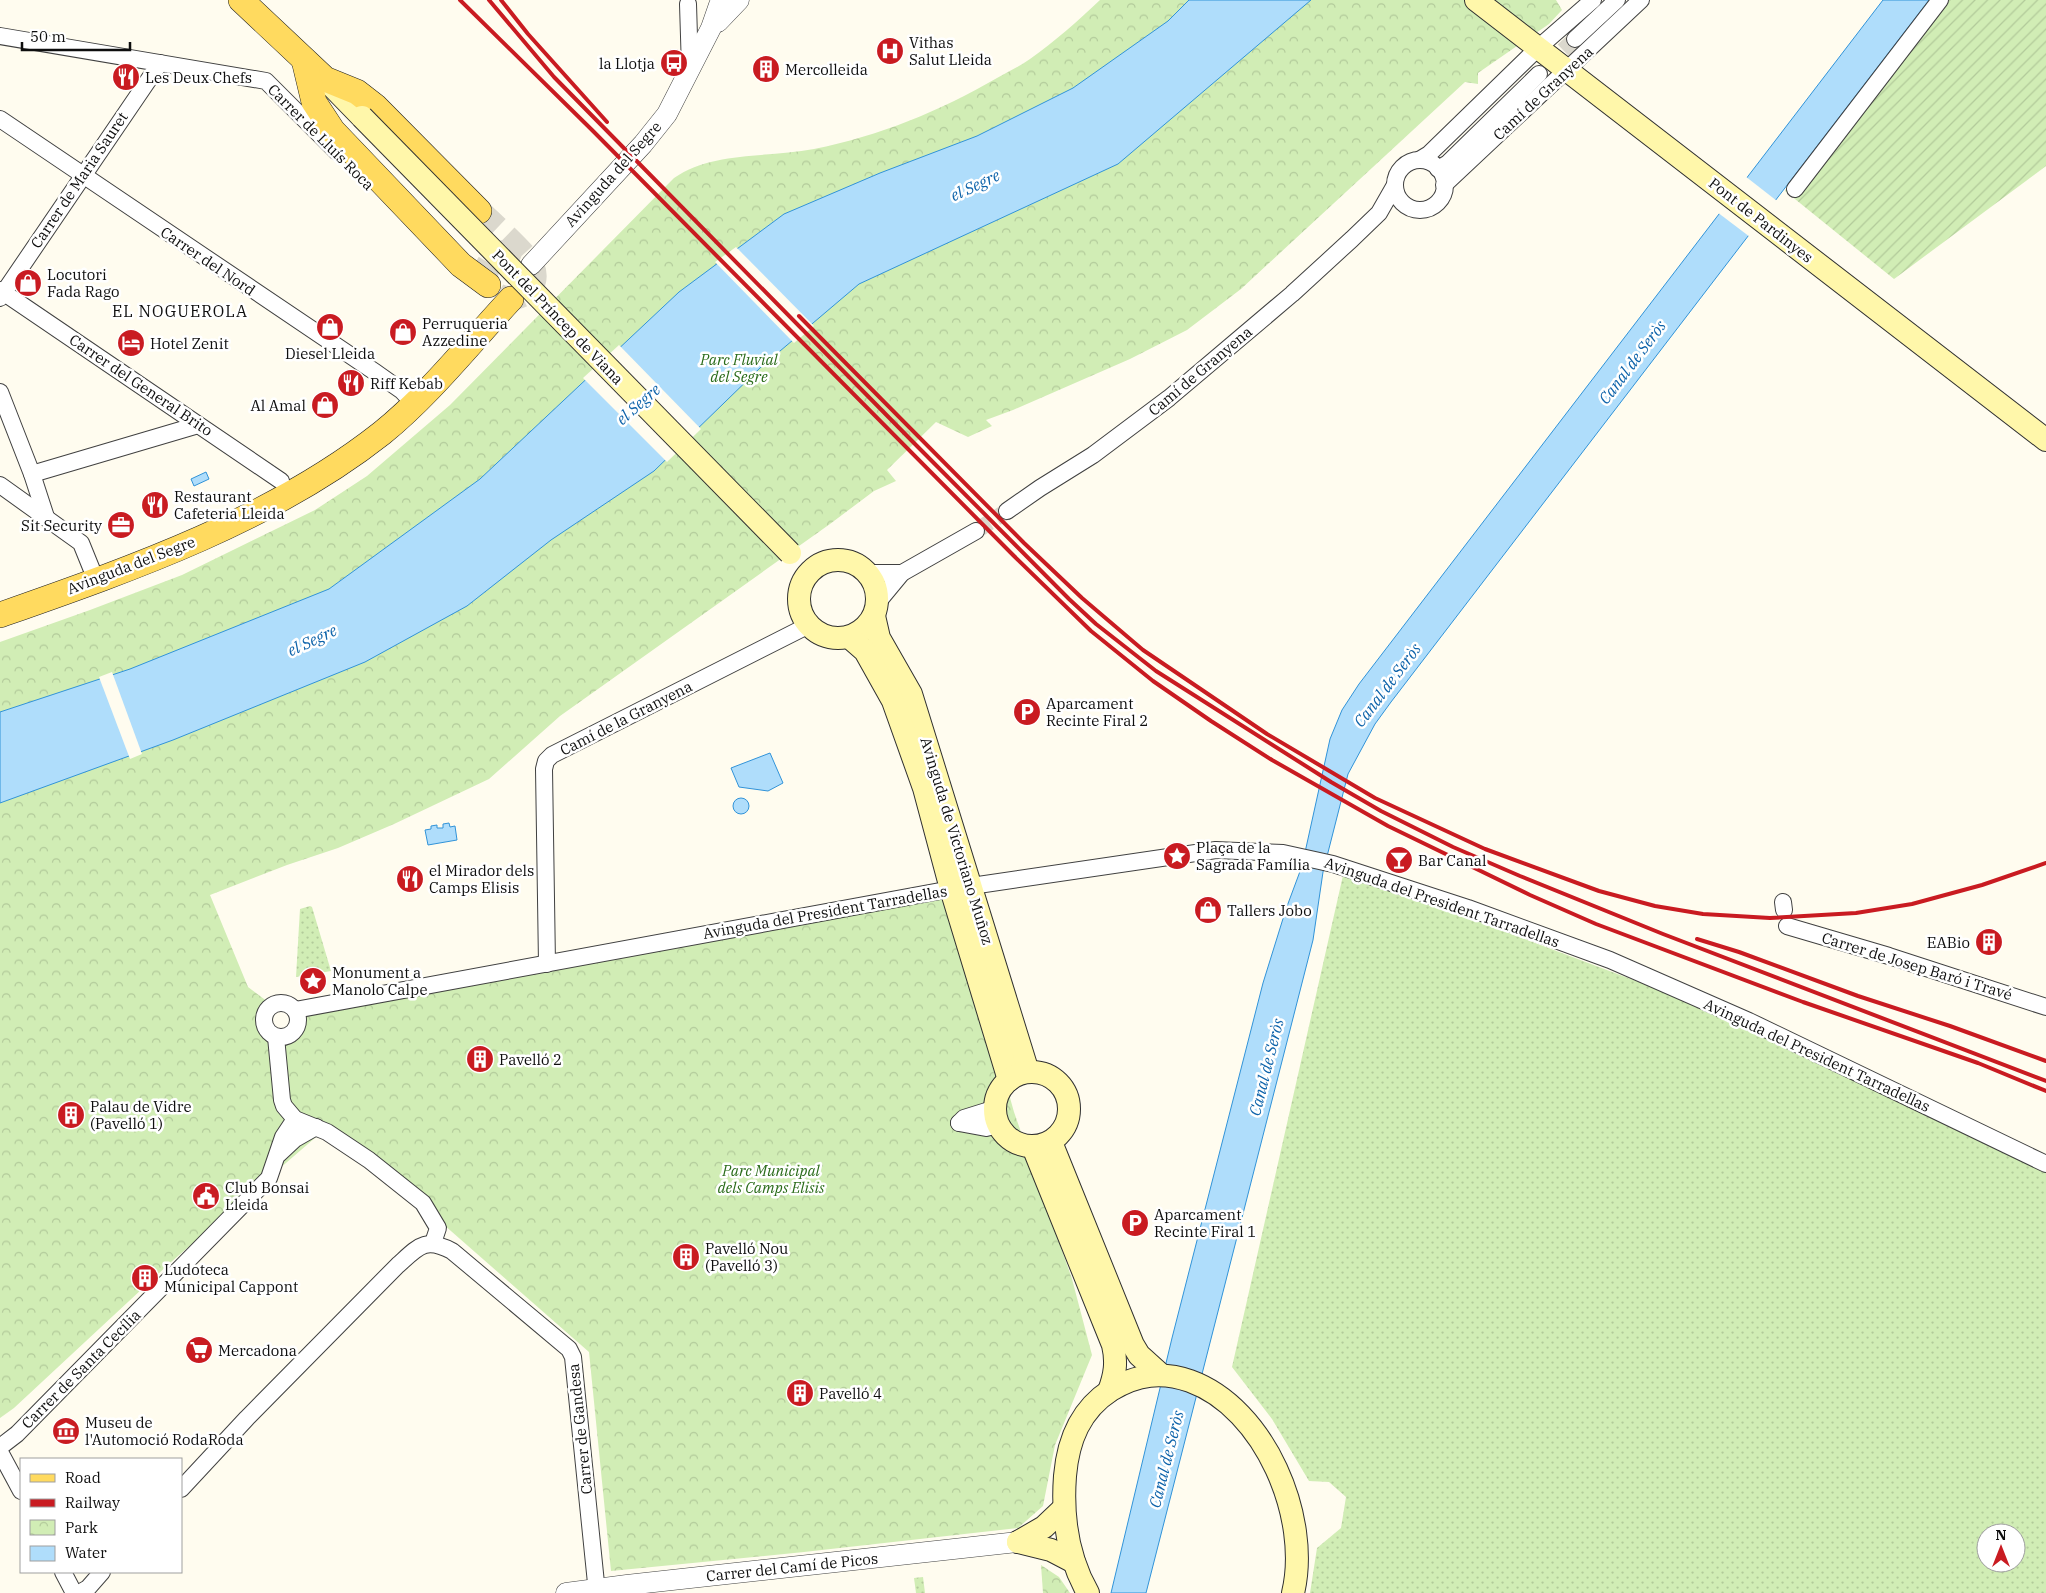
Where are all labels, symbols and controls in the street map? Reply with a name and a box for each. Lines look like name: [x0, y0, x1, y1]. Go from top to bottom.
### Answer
scale bar: [22, 20, 130, 52]
text: 50 m: [30, 27, 66, 46]
place label: Vithas Salut Lleida: [909, 33, 992, 69]
hospital icon: Vithas Salut Lleida: [875, 36, 905, 66]
street label: Camí de Granyena: [1489, 42, 1597, 144]
bus stop icon: la Llotja: [659, 48, 689, 78]
place label: la Llotja: [599, 54, 655, 73]
building icon: Mercolleida: [751, 54, 781, 84]
place label: Mercolleida: [785, 60, 868, 79]
restaurant icon: Les Deux Chefs: [111, 62, 141, 92]
place label: Les Deux Chefs: [145, 68, 252, 87]
street label: Carrer de Lluís Roca: [264, 80, 378, 194]
street label: Carrer de Maria Sauret: [26, 108, 132, 252]
street label: Avinguda del Segre: [561, 117, 665, 231]
water label: el Segre: [947, 165, 1003, 205]
street label: Pont de Pardinyes: [1705, 173, 1817, 267]
street label: Carrer del Nord: [157, 222, 259, 300]
street label: Pont del Príncep de Viana: [488, 245, 628, 389]
place label: Locutori Fada Rago: [47, 265, 120, 301]
shop icon: Locutori Fada Rago: [13, 268, 43, 298]
district label: EL NOGUEROLA: [112, 301, 248, 321]
shop icon: Diesel Lleida: [315, 312, 345, 342]
place label: Perruqueria Azzedine: [422, 314, 508, 350]
water label: Canal de Seròs: [1594, 316, 1670, 408]
shop icon: Perruqueria Azzedine: [388, 317, 418, 347]
street label: Camí de Granyena: [1144, 322, 1256, 420]
hotel icon: Hotel Zenit: [116, 328, 146, 358]
street label: Carrer del General Brito: [66, 330, 216, 440]
place label: Hotel Zenit: [150, 334, 229, 353]
place label: Diesel Lleida: [285, 344, 375, 363]
park label: Parc Fluvial del Segre: [699, 350, 779, 386]
restaurant icon: Riff Kebab: [336, 368, 366, 398]
place label: Riff Kebab: [370, 374, 443, 393]
water label: el Segre: [612, 379, 664, 429]
shop icon: Al Amal: [310, 390, 340, 420]
place label: Al Amal: [251, 396, 306, 415]
place label: Restaurant Cafeteria Lleida: [174, 487, 285, 523]
restaurant icon: Restaurant Cafeteria Lleida: [140, 490, 170, 520]
office icon: Sit Security: [106, 510, 136, 540]
place label: Sit Security: [21, 516, 102, 535]
street label: Avinguda del Segre: [64, 532, 198, 598]
water label: el Segre: [284, 620, 340, 660]
water label: Canal de Seròs: [1349, 639, 1425, 731]
street label: Camí de la Granyena: [557, 676, 695, 760]
place label: Aparcament Recinte Firal 2: [1046, 694, 1148, 730]
parking icon: Aparcament Recinte Firal 2: [1012, 697, 1042, 727]
street label: Avinguda de Victoriano Muñoz: [916, 735, 998, 947]
place label: Plaça de la Sagrada Família: [1196, 838, 1310, 874]
place icon: Plaça de la Sagrada Família: [1162, 841, 1192, 871]
bar icon: Bar Canal: [1384, 845, 1414, 875]
place label: Bar Canal: [1418, 851, 1486, 870]
street label: Avinguda del President Tarradellas: [1322, 853, 1562, 951]
place label: el Mirador dels Camps Elisis: [429, 861, 534, 897]
restaurant icon: el Mirador dels Camps Elisis: [395, 864, 425, 894]
street label: Avinguda del President Tarradellas: [701, 881, 949, 943]
shop icon: Tallers Jobo: [1193, 895, 1223, 925]
place label: Tallers Jobo: [1227, 901, 1312, 920]
building icon: EABio: [1974, 927, 2004, 957]
street label: Carrer de Josep Baró i Travé: [1819, 928, 2015, 1004]
place label: EABio: [1927, 933, 1970, 952]
place label: Monument a Manolo Calpe: [332, 963, 427, 999]
place icon: Monument a Manolo Calpe: [298, 966, 328, 996]
street label: Avinguda del President Tarradellas: [1701, 994, 1933, 1116]
water label: Canal de Seròs: [1244, 1016, 1288, 1118]
building icon: Pavelló 2: [465, 1044, 495, 1074]
place label: Pavelló 2: [499, 1050, 562, 1069]
place label: Palau de Vidre (Pavelló 1): [90, 1097, 192, 1133]
building icon: Palau de Vidre (Pavelló 1): [56, 1100, 86, 1130]
park label: Parc Municipal dels Camps Elisis: [717, 1161, 825, 1197]
place label: Club Bonsai Lleida: [225, 1178, 310, 1214]
public building icon: Club Bonsai Lleida: [191, 1181, 221, 1211]
place label: Aparcament Recinte Firal 1: [1154, 1205, 1256, 1241]
parking icon: Aparcament Recinte Firal 1: [1120, 1208, 1150, 1238]
place label: Pavelló Nou (Pavelló 3): [705, 1239, 788, 1275]
building icon: Pavelló Nou (Pavelló 3): [671, 1242, 701, 1272]
place label: Ludoteca Municipal Cappont: [164, 1260, 298, 1296]
building icon: Ludoteca Municipal Cappont: [130, 1263, 160, 1293]
street label: Carrer de Santa Cecília: [17, 1305, 145, 1433]
supermarket icon: Mercadona: [184, 1335, 214, 1365]
place label: Mercadona: [218, 1341, 297, 1360]
street label: Carrer de Gandesa: [564, 1363, 596, 1495]
building icon: Pavelló 4: [785, 1378, 815, 1408]
place label: Pavelló 4: [819, 1384, 882, 1403]
water label: Canal de Seròs: [1144, 1408, 1188, 1510]
place label: Museu de l'Automoció RodaRoda: [85, 1413, 244, 1449]
museum icon: Museu de l'Automoció RodaRoda: [51, 1416, 81, 1446]
legend: [20, 1458, 182, 1573]
text: Road: [65, 1468, 101, 1487]
text: Railway: [65, 1493, 120, 1512]
text: Park: [65, 1518, 98, 1537]
north arrow: [1976, 1523, 2026, 1573]
text: N: [1995, 1526, 2007, 1544]
text: Water: [65, 1543, 107, 1562]
street label: Carrer del Camí de Picos: [705, 1549, 879, 1585]

